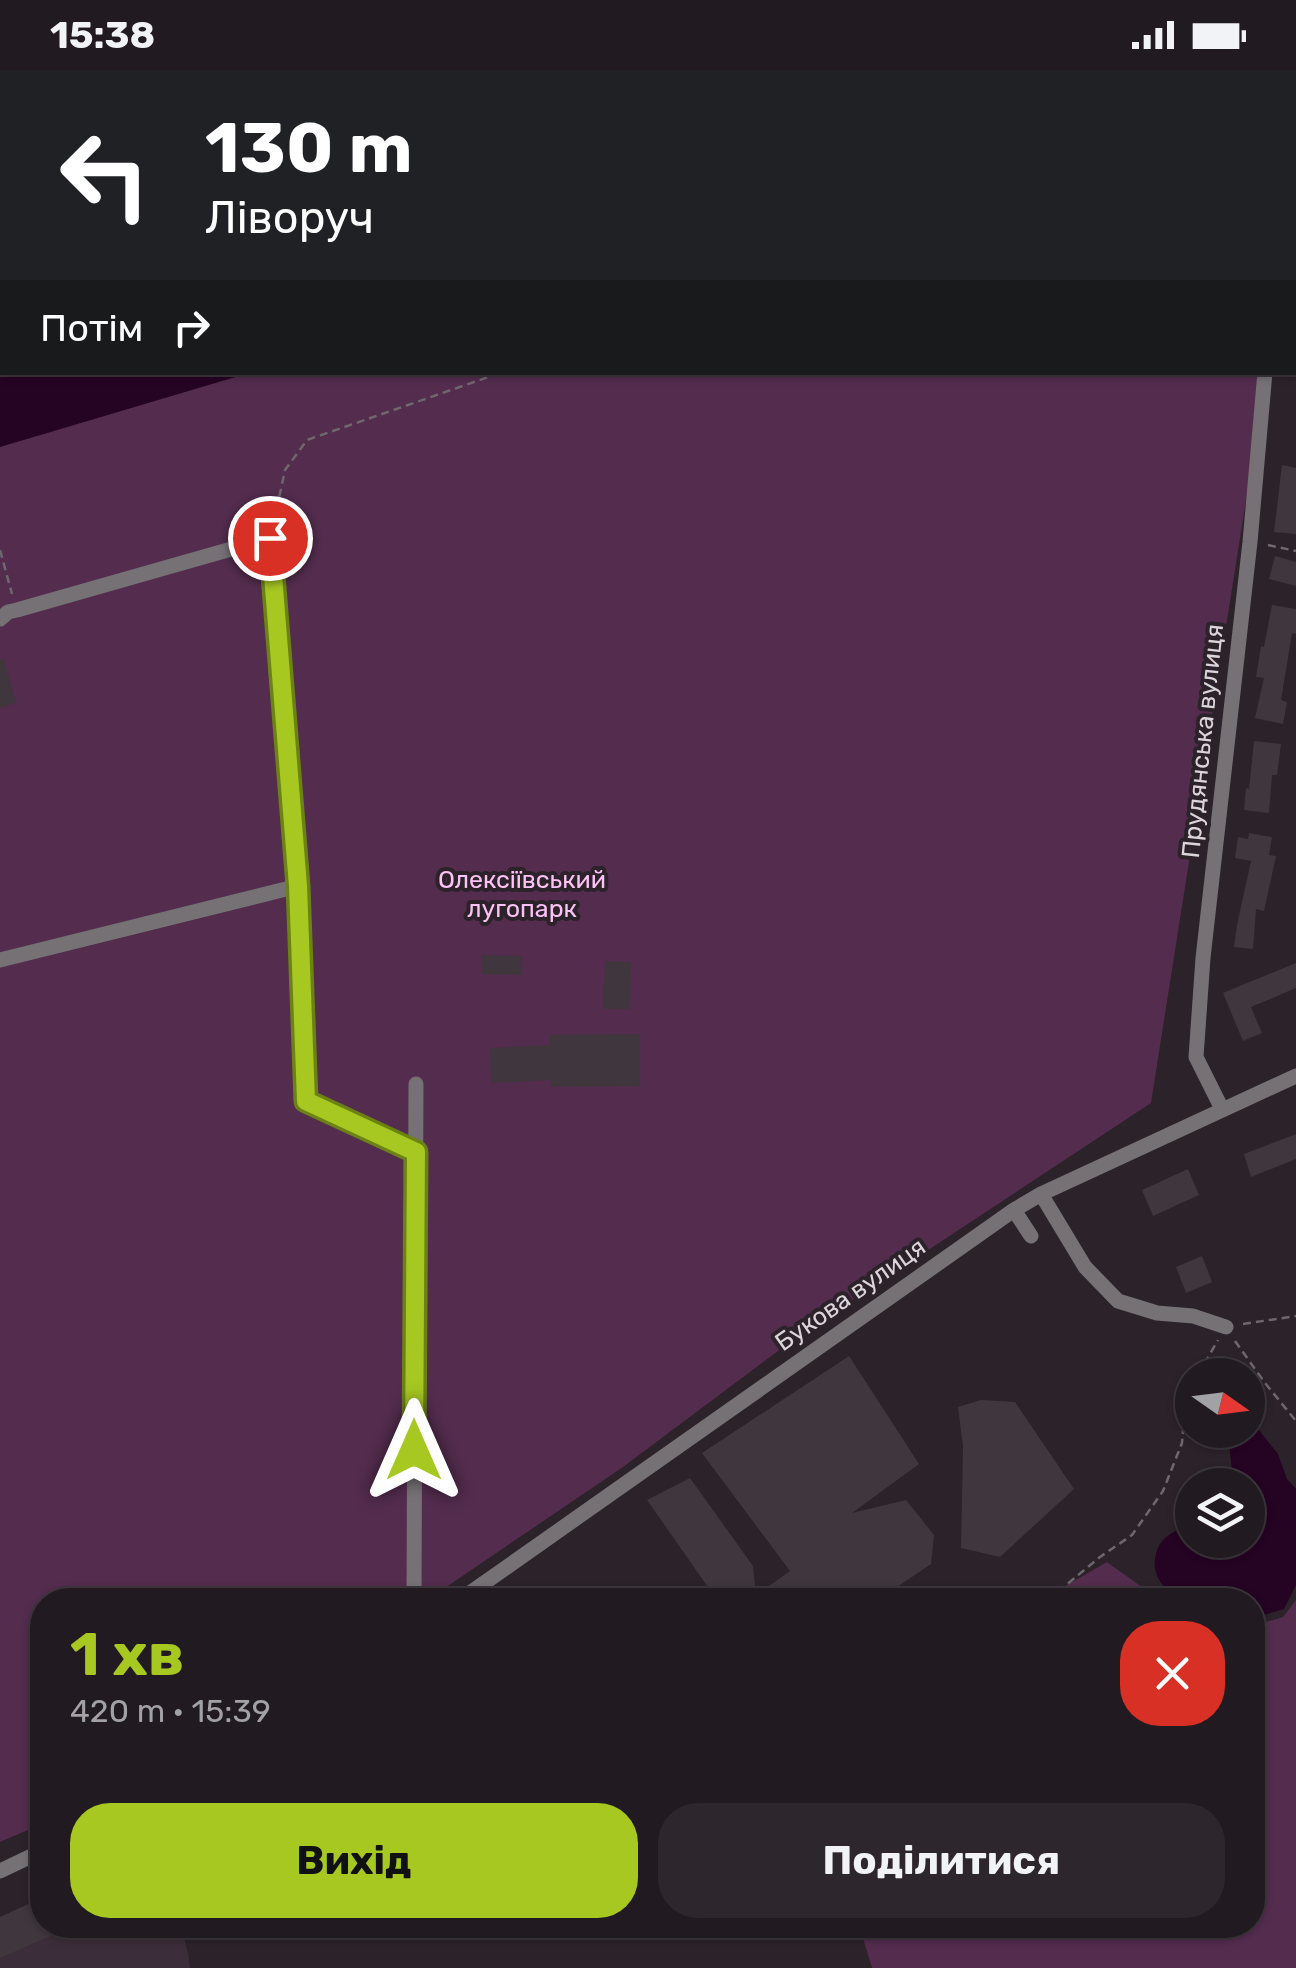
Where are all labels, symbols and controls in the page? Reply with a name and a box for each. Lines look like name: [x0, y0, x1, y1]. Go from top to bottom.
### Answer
text: 15:38: [50, 12, 155, 58]
text: 130 m: [205, 107, 413, 190]
icon: left: [40, 110, 170, 240]
text: Ліворуч: [205, 191, 374, 244]
icon: right: [164, 300, 219, 355]
text: Потім: [40, 305, 144, 351]
pin: [228, 496, 313, 581]
icon: arrive: [243, 511, 298, 566]
street label: Прудянська вулиця: [1176, 623, 1229, 860]
park label: Олексіївський лугопарк: [438, 865, 606, 923]
street label: Букова вулиця: [770, 1232, 931, 1357]
north arrow: [1175, 1358, 1265, 1448]
map controls: [1175, 1358, 1265, 1558]
position arrow: [362, 1398, 466, 1502]
button: layers: [1175, 1468, 1265, 1558]
text: 1 хв: [70, 1619, 184, 1690]
button: close: [1120, 1621, 1225, 1726]
text: 420 m · 15:39: [70, 1692, 271, 1730]
button: Вихід: [70, 1803, 638, 1918]
button: Поділитися: [658, 1803, 1225, 1918]

